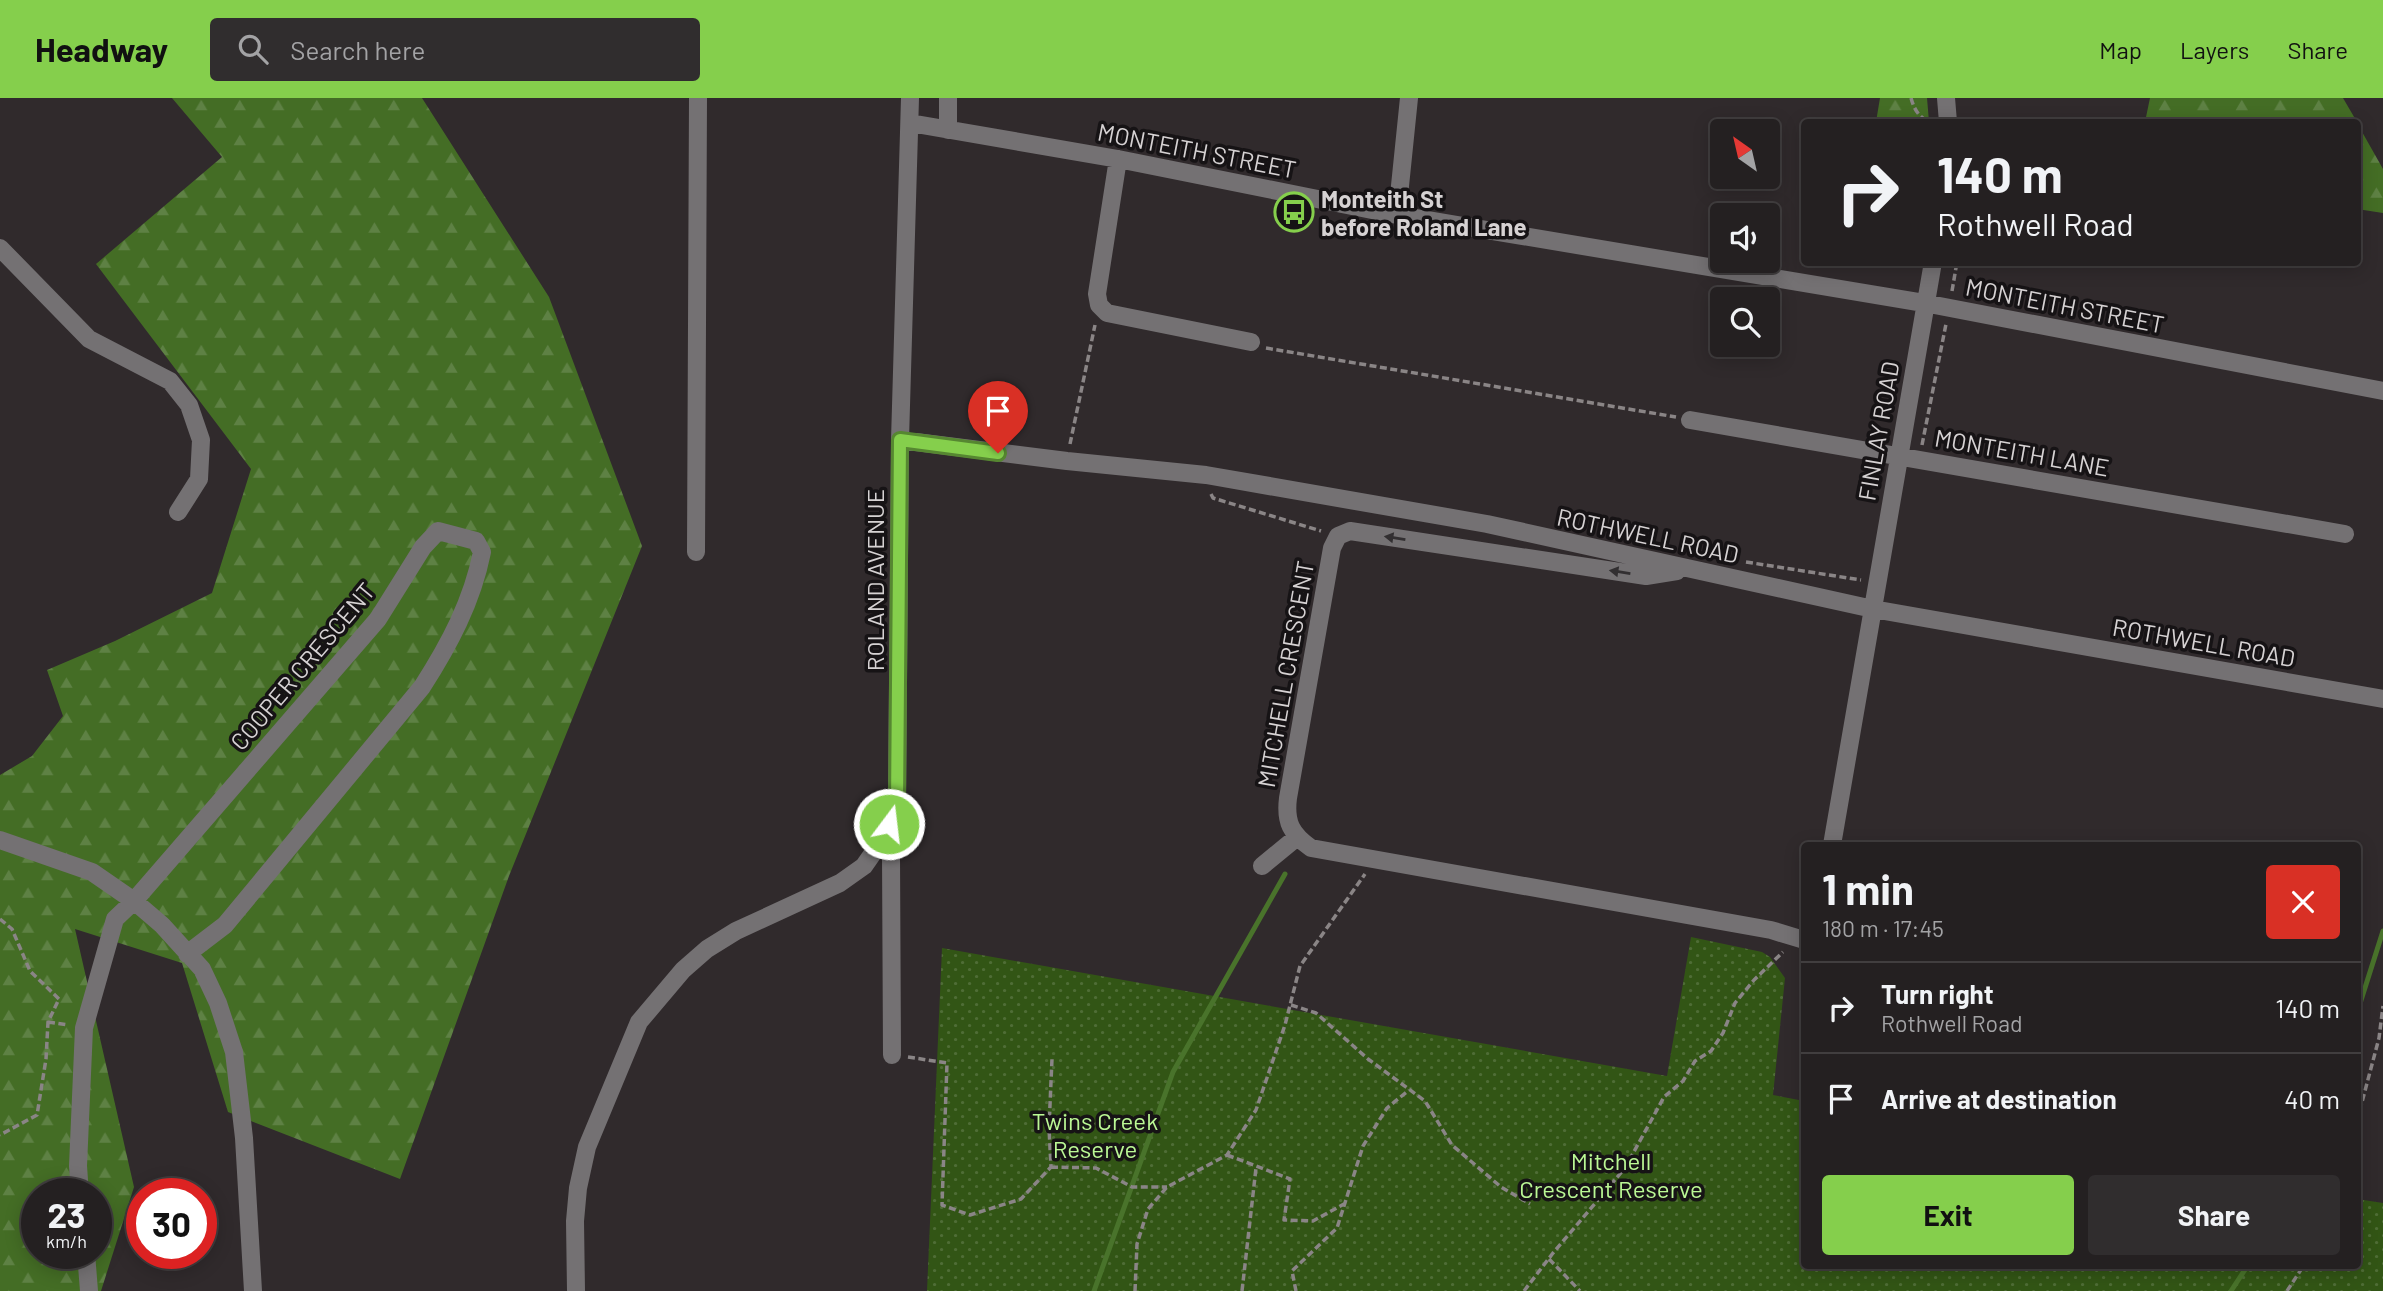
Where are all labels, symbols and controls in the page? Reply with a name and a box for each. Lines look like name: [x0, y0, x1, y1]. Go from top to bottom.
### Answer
search box: [210, 18, 700, 81]
text: Headway: [35, 29, 168, 69]
icon: search: [234, 30, 272, 68]
text: Search here: [290, 34, 425, 65]
text: Map: [2099, 35, 2142, 64]
text: Layers: [2180, 35, 2249, 64]
text: Share: [2287, 35, 2348, 64]
street label: MONTEITH STREET: [1095, 117, 1299, 183]
north arrow: [1710, 119, 1780, 189]
map controls: [1710, 119, 1780, 357]
text: 140 m: [1937, 144, 2063, 203]
icon: right: [1822, 147, 1913, 238]
place label: Monteith St before Roland Lane: [1321, 184, 1527, 241]
bus stop icon: Monteith St before Roland Lane: [1273, 191, 1315, 233]
button: sound: [1710, 203, 1780, 273]
text: Rothwell Road: [1937, 204, 2134, 242]
street label: MONTEITH STREET: [1963, 272, 2167, 338]
button: search: [1710, 287, 1780, 357]
street label: FINLAY ROAD: [1851, 359, 1905, 503]
pin: [968, 381, 1028, 453]
icon: arrive: [979, 392, 1017, 430]
street label: MONTEITH LANE: [1933, 422, 2111, 482]
street label: ROLAND AVENUE: [860, 489, 889, 671]
street label: ROTHWELL ROAD: [1554, 502, 1742, 568]
one-way arrow: [1384, 532, 1406, 543]
street label: MITCHELL CRESCENT: [1251, 558, 1319, 790]
one-way arrow: [1609, 566, 1631, 577]
street label: COOPER CRESCENT: [224, 576, 380, 756]
street label: ROTHWELL ROAD: [2110, 612, 2298, 672]
position arrow: [852, 787, 926, 861]
text: 1 min: [1822, 863, 1914, 913]
button: close: [2266, 865, 2340, 939]
text: 180 m · 17:45: [1822, 914, 1944, 942]
text: Turn right: [1881, 978, 1994, 1009]
icon: right: [1822, 989, 1860, 1027]
text: 140 m: [2275, 992, 2340, 1023]
text: Rothwell Road: [1881, 1009, 2022, 1037]
icon: arrive: [1822, 1080, 1860, 1118]
text: Arrive at destination: [1881, 1083, 2117, 1114]
text: 40 m: [2284, 1083, 2340, 1114]
park label: Twins Creek Reserve: [1032, 1106, 1158, 1163]
park label: Mitchell Crescent Reserve: [1519, 1146, 1703, 1203]
button: Exit: [1822, 1175, 2074, 1255]
button: Share: [2088, 1175, 2340, 1255]
speed limit sign: 30: [126, 1178, 217, 1269]
text: 23: [47, 1193, 86, 1235]
text: km/h: [46, 1230, 87, 1252]

